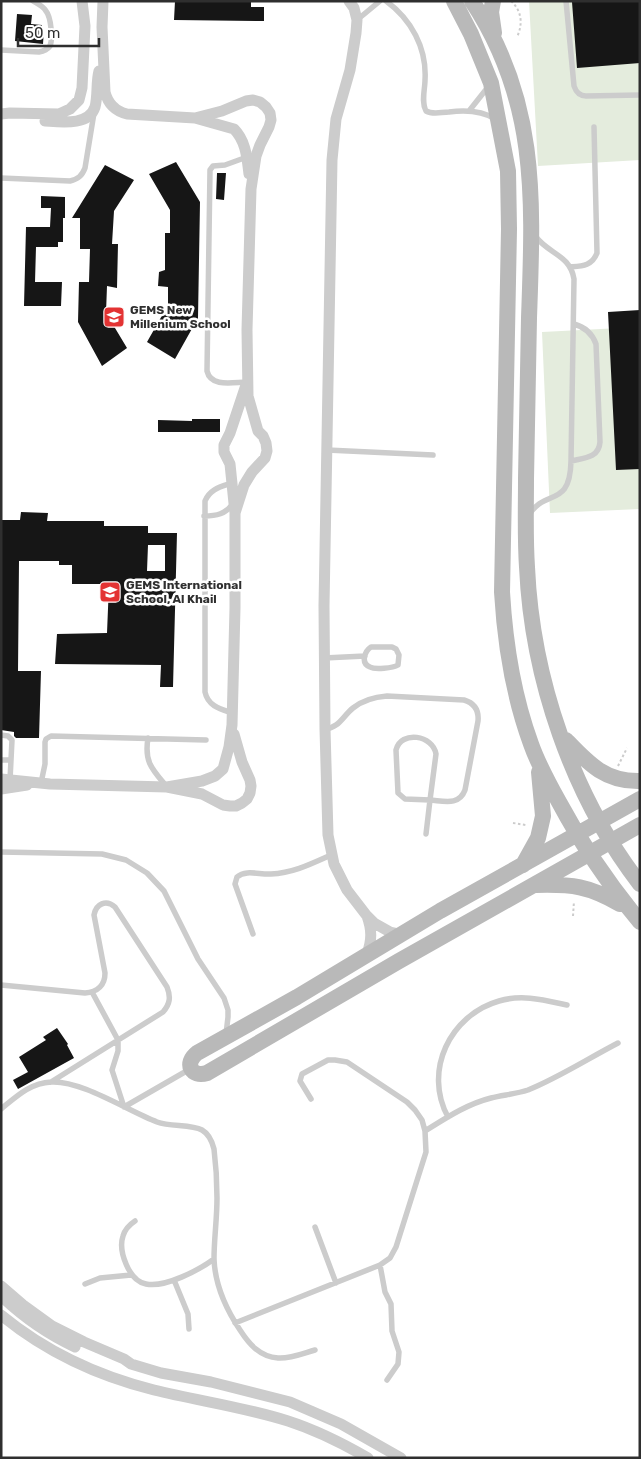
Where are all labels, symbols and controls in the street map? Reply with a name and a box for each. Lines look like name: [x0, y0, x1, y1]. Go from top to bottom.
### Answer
scale bar: [18, 15, 99, 47]
text: 50 m: [25, 24, 60, 42]
place label: GEMS New Millenium School: [130, 303, 231, 331]
school or university icon: GEMS New Millenium School: [102, 305, 126, 329]
place label: GEMS International School, Al Khail: [126, 578, 242, 606]
school or university icon: GEMS International School, Al Khail: [98, 580, 122, 604]

